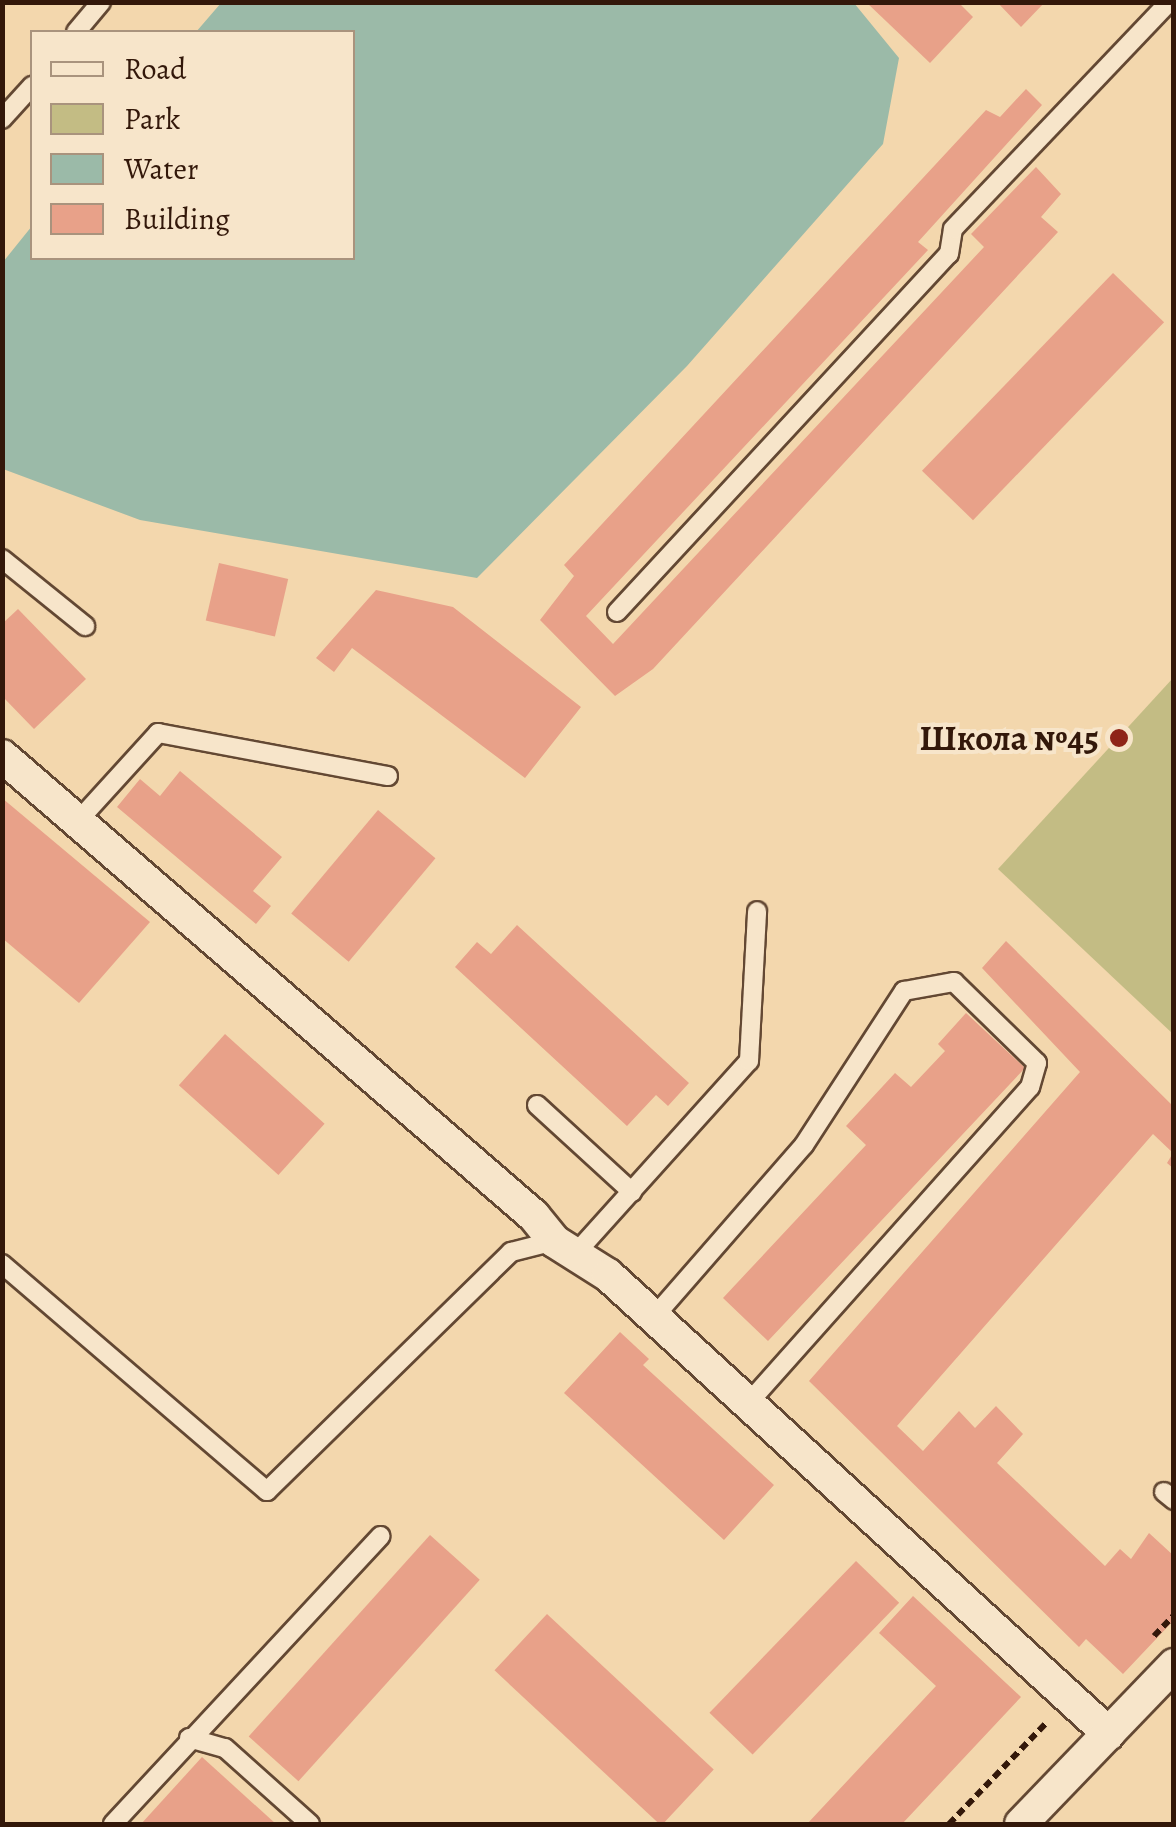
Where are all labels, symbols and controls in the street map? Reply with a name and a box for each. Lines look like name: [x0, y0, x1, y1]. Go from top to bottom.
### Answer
legend: [30, 30, 355, 260]
text: Road: [124, 49, 186, 89]
text: Park: [124, 99, 180, 139]
text: Water: [124, 149, 198, 189]
text: Building: [124, 199, 230, 239]
place label: Школа №45: [919, 717, 1099, 759]
marker: Школа №45: [1108, 727, 1130, 749]

